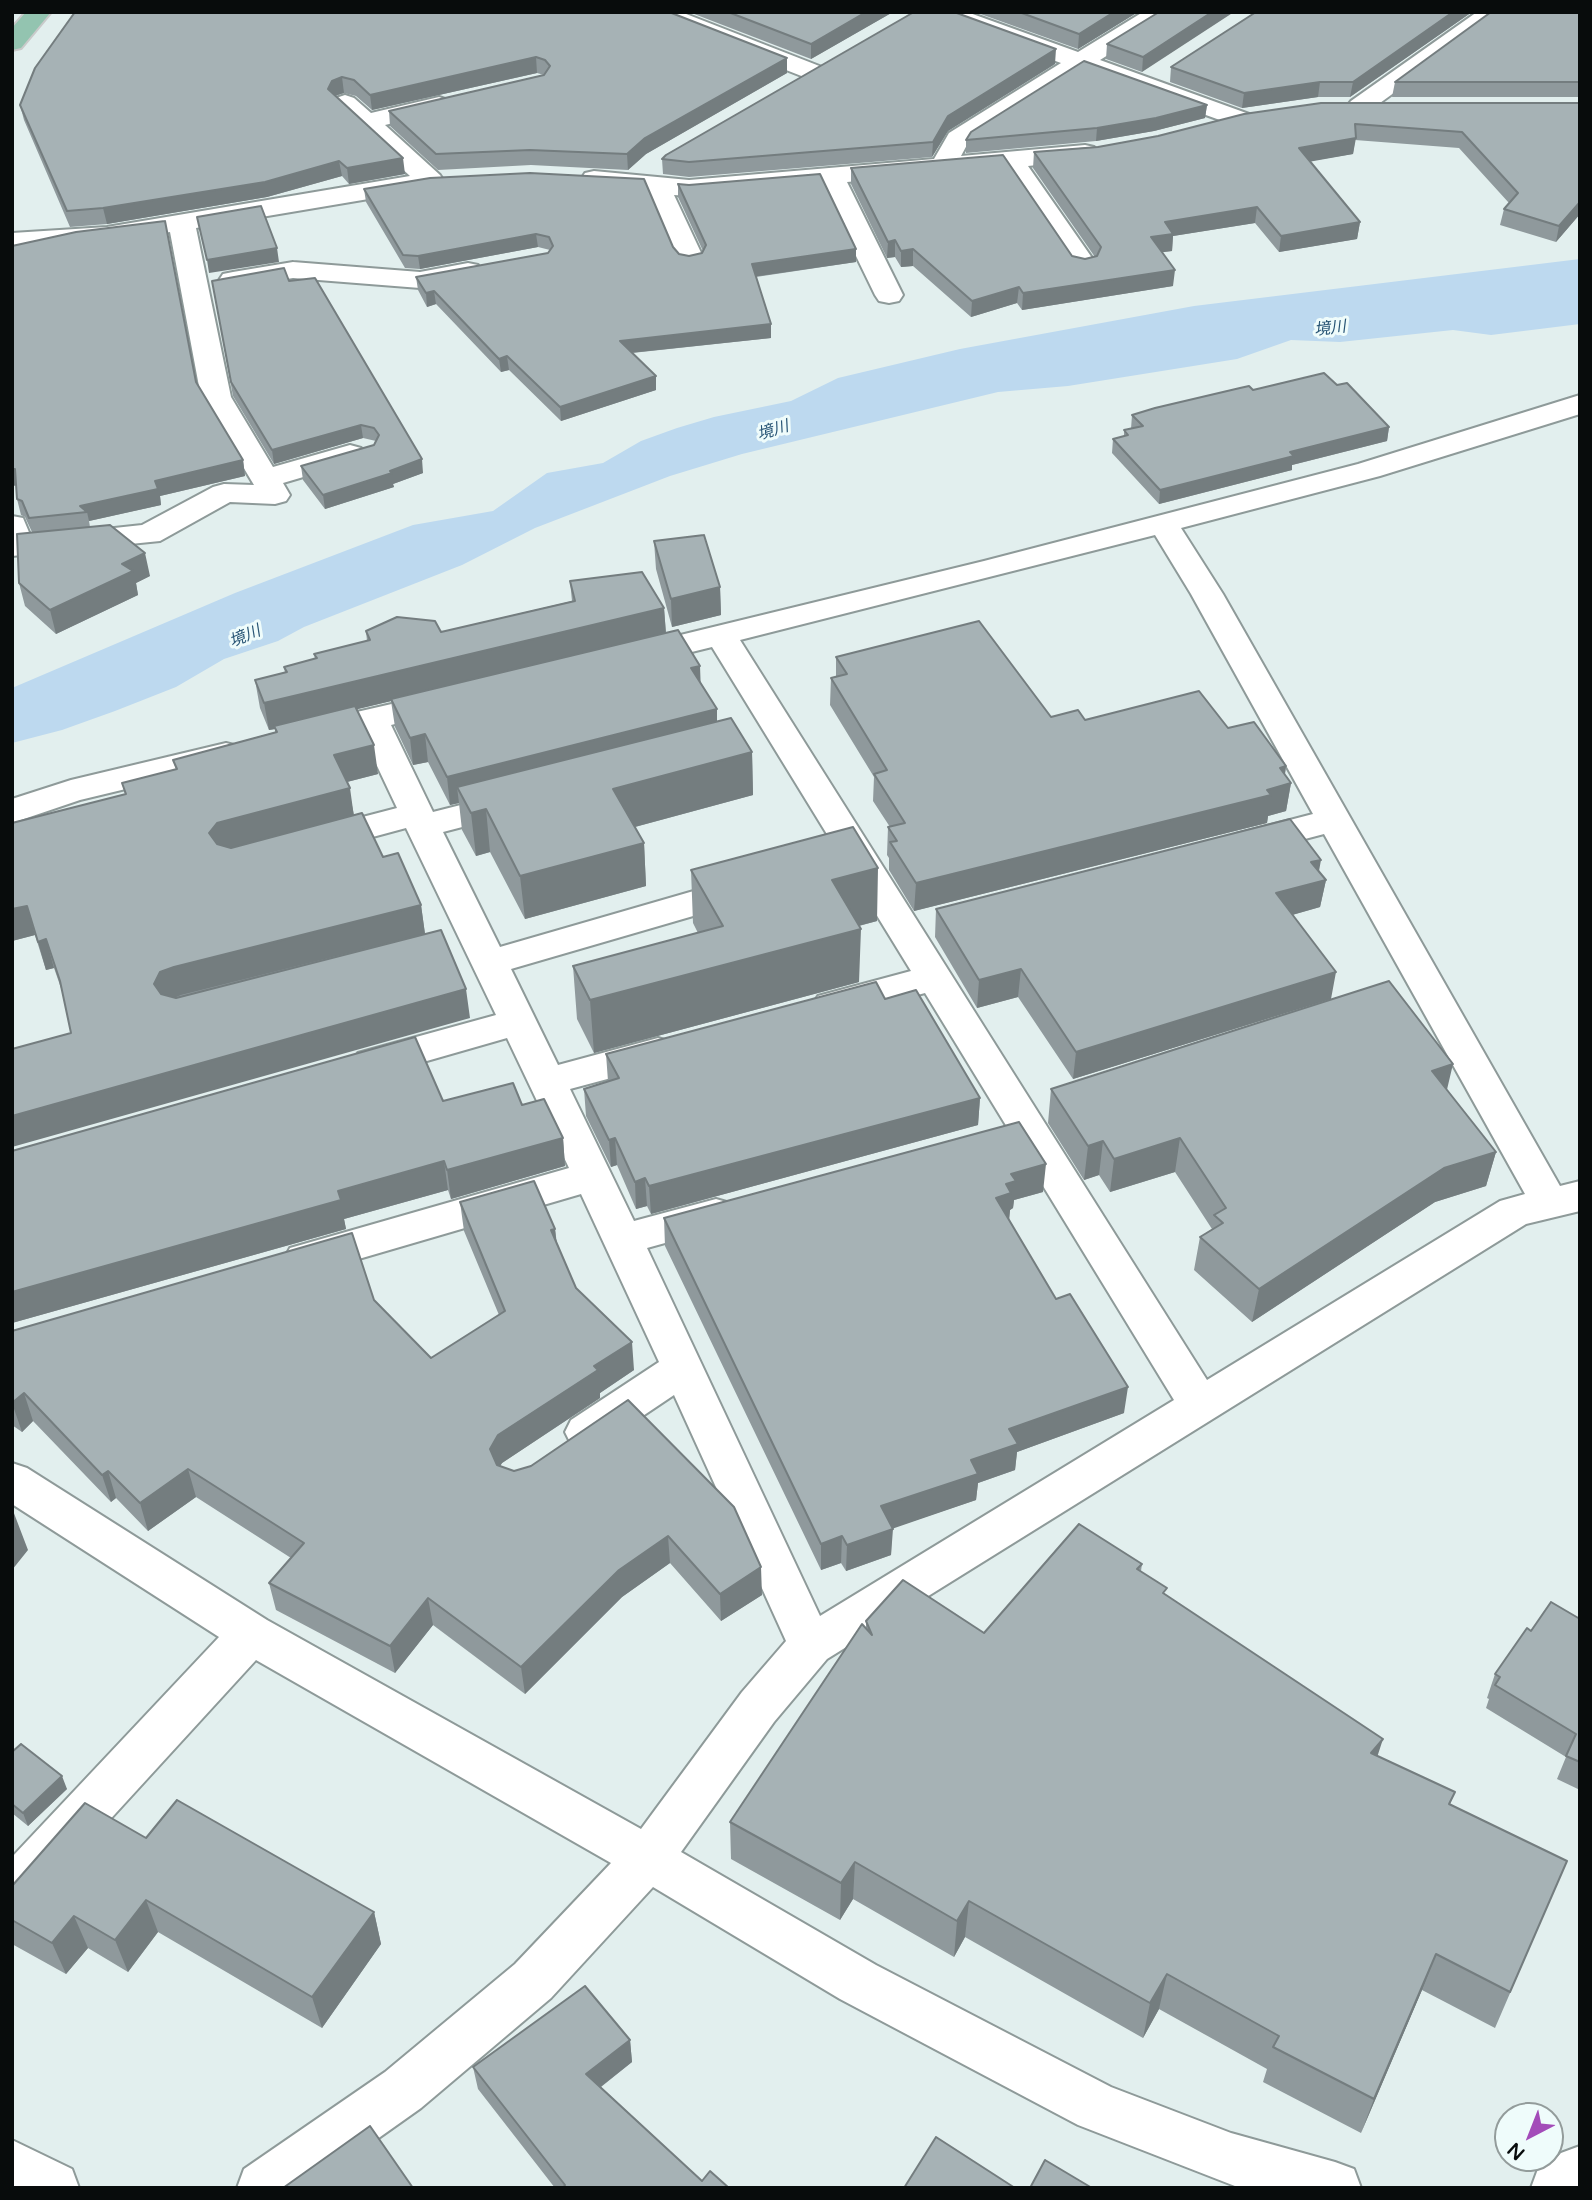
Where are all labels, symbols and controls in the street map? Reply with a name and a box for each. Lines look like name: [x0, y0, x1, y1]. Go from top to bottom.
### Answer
water label: 境川: [1313, 318, 1347, 340]
water label: 境川: [755, 417, 791, 445]
water label: 境川: [227, 622, 263, 652]
north arrow: [1494, 2102, 1564, 2172]
text: N: [1503, 2138, 1529, 2164]

